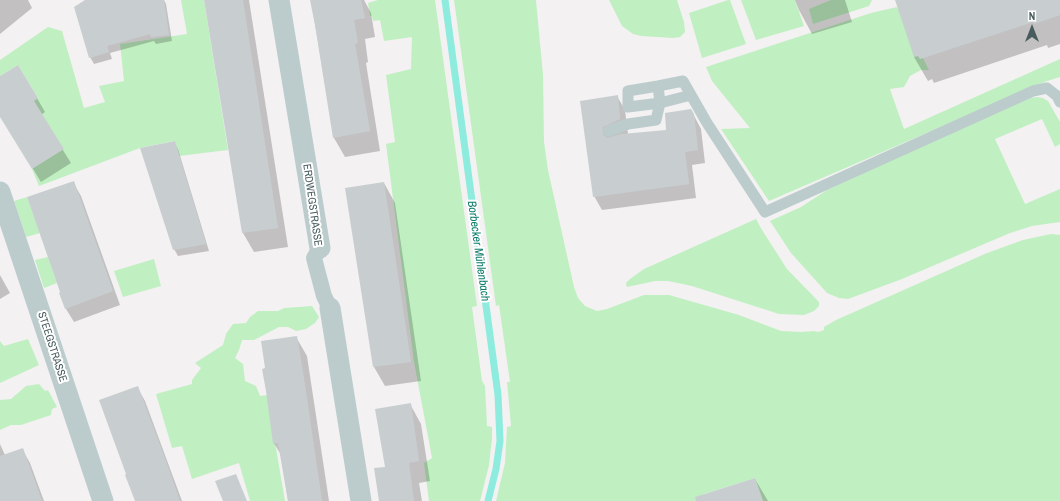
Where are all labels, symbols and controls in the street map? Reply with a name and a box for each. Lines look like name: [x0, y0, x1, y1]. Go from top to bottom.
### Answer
north arrow: [1012, 8, 1052, 48]
text: N: [1029, 9, 1035, 23]
street label: ERDWEGSTRASSE: [300, 163, 324, 247]
water label: Borbecker Mühlenbach: [464, 200, 492, 302]
street label: STEEGSTRASSE: [34, 310, 70, 384]

